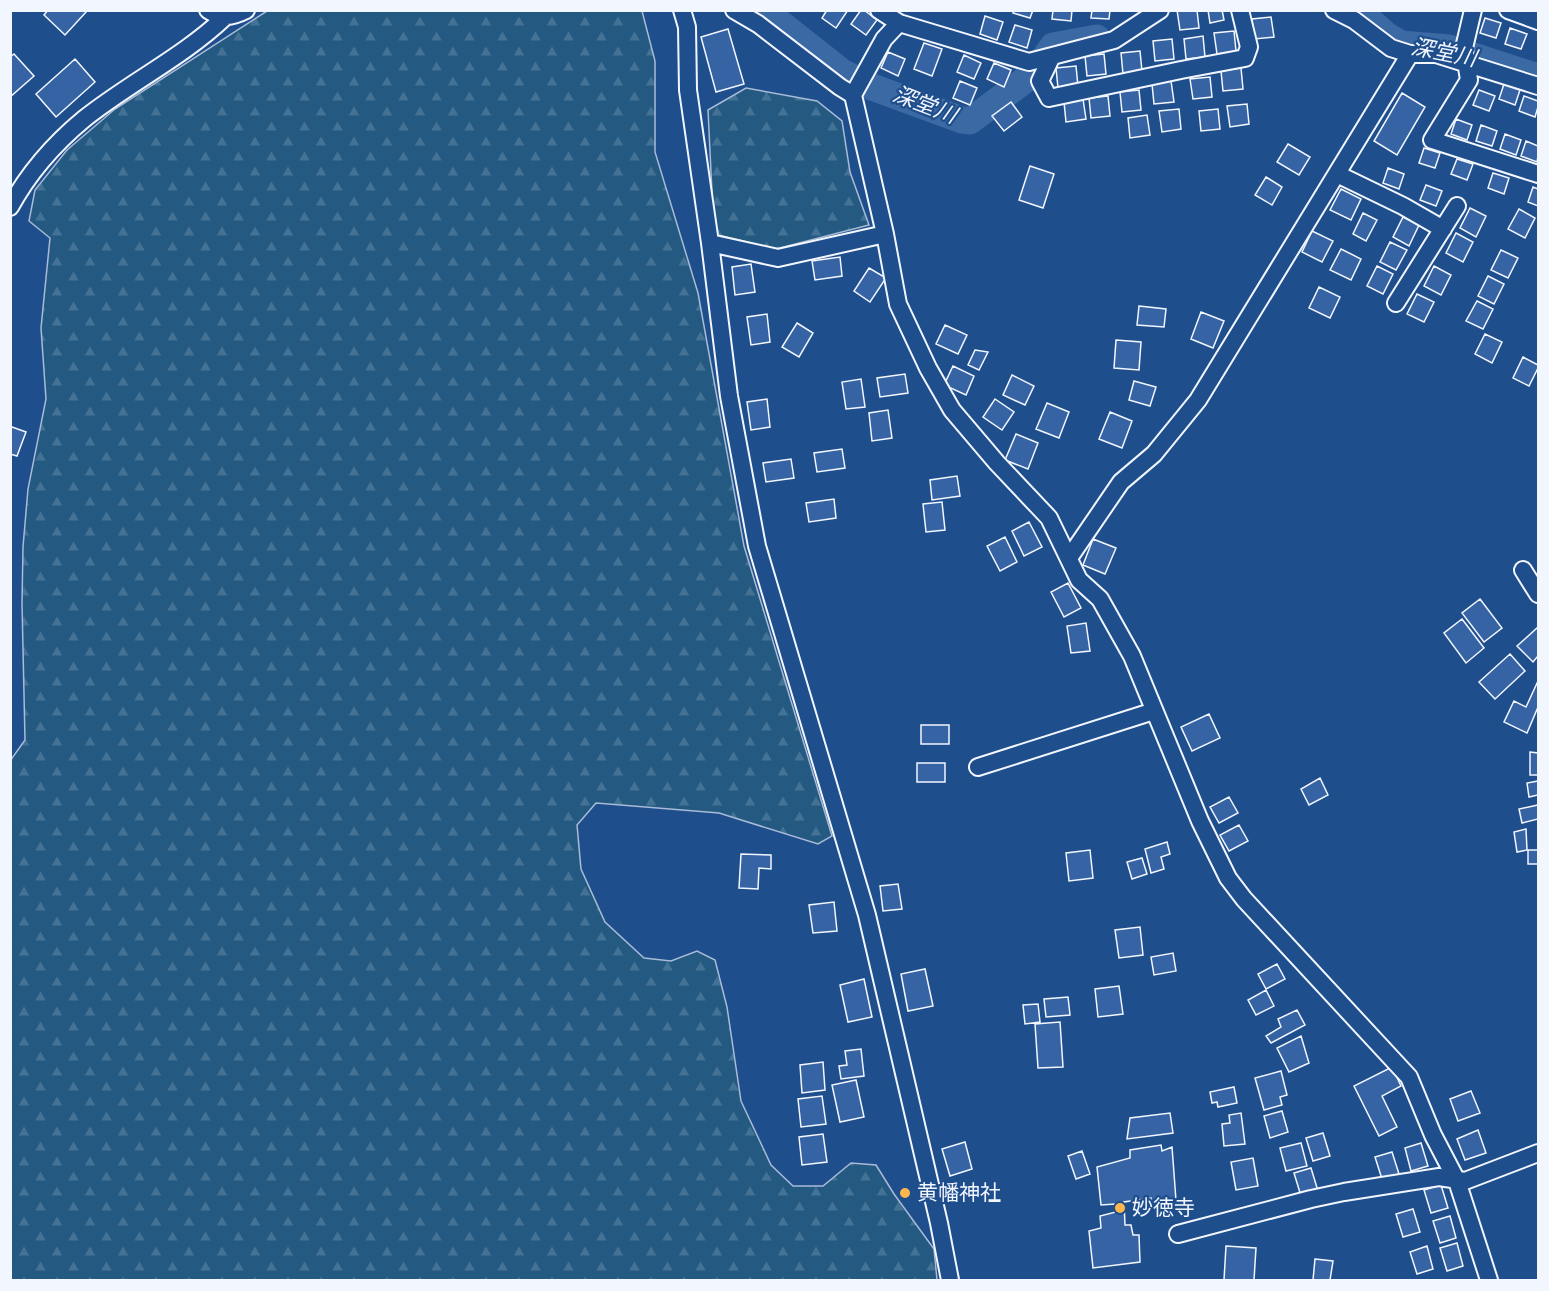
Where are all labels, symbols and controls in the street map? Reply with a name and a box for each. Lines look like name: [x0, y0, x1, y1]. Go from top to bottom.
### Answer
water label: 深堂川: [1409, 33, 1481, 72]
water label: 深堂川: [889, 80, 962, 130]
place label: 黄幡神社: [917, 1180, 1001, 1205]
marker: 黄幡神社: [898, 1186, 912, 1200]
place label: 妙徳寺: [1132, 1195, 1195, 1220]
marker: 妙徳寺: [1113, 1201, 1127, 1215]

